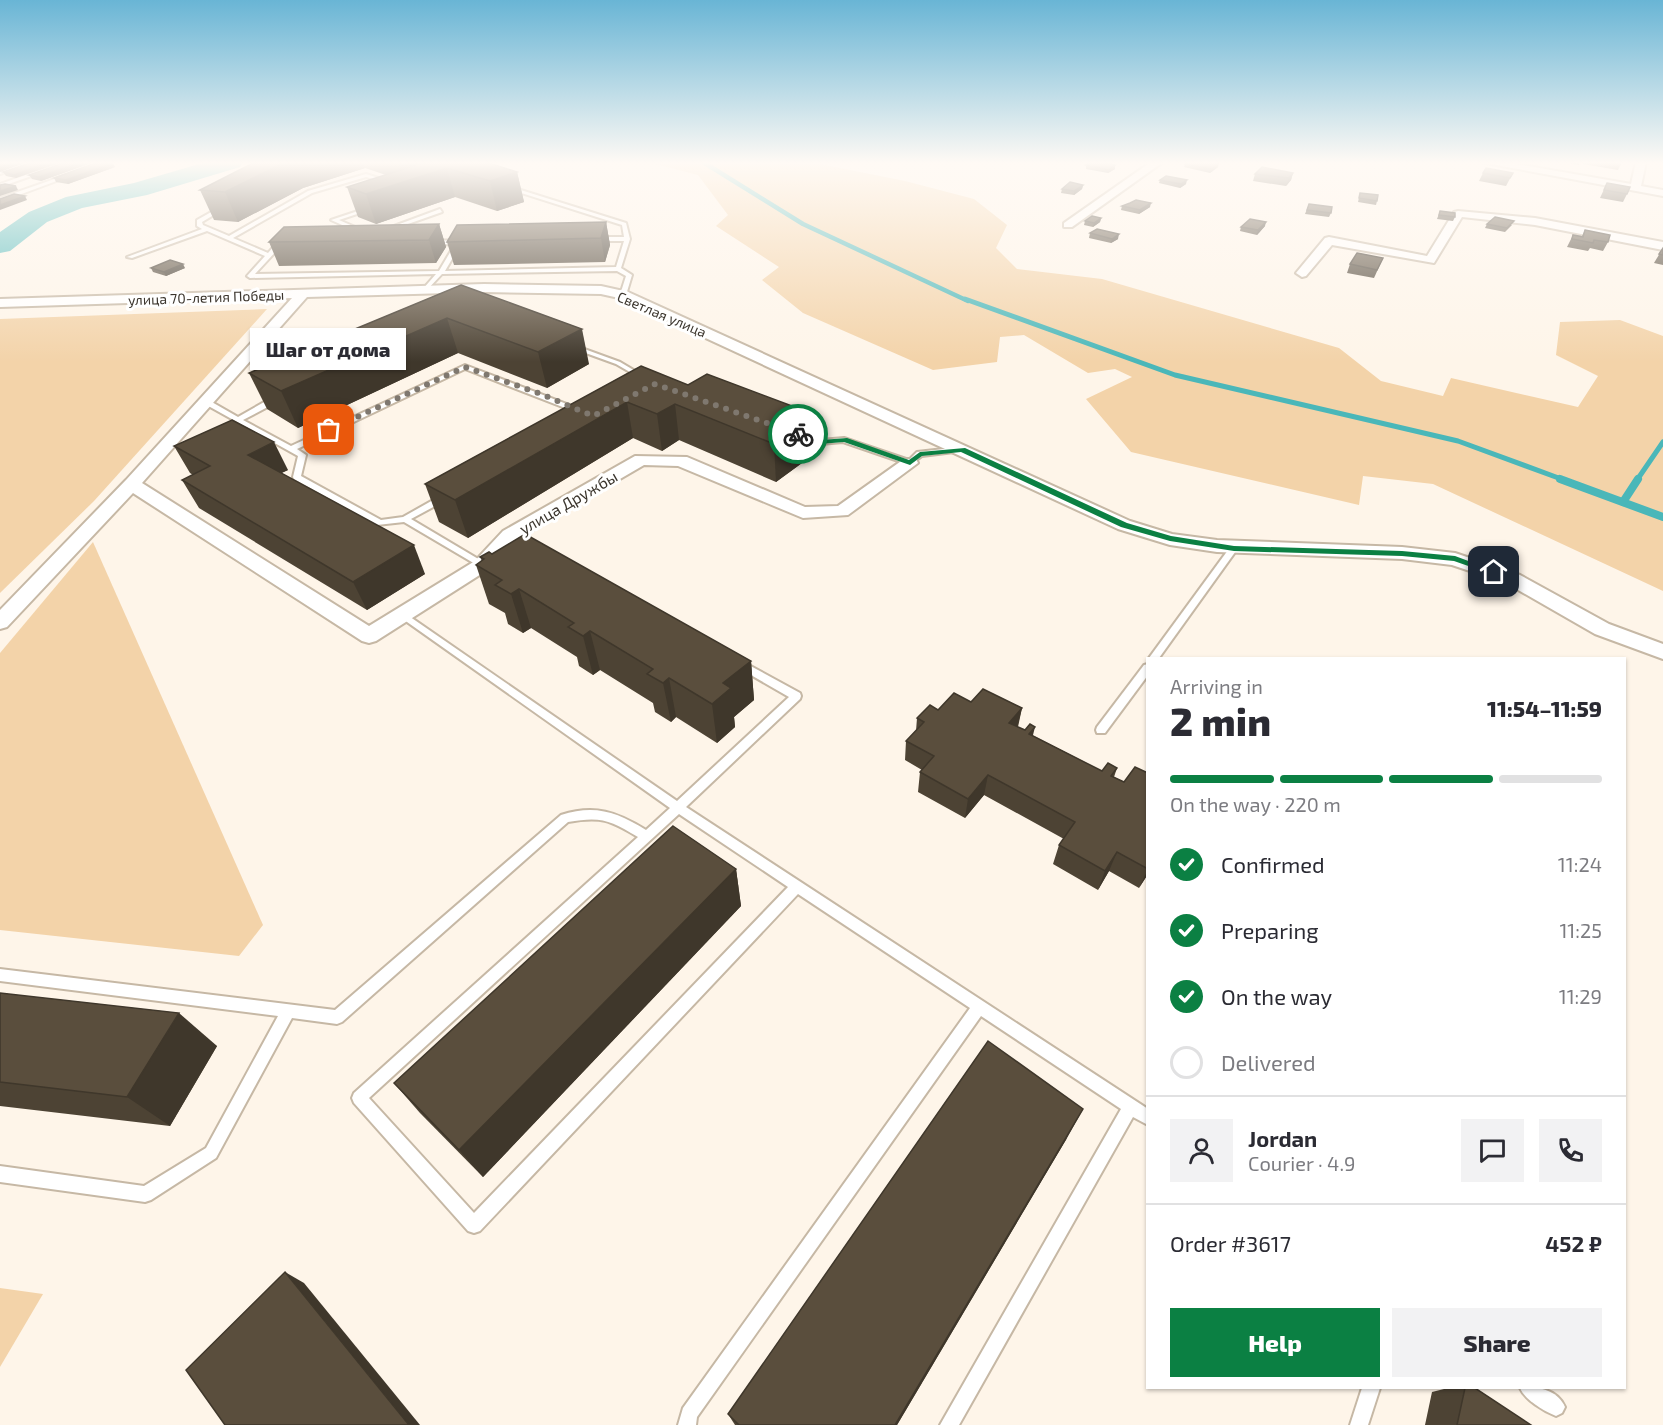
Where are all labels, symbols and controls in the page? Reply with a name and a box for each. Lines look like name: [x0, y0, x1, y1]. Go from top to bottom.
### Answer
street label: улица 70-летия Победы: [128, 286, 284, 308]
street label: Светлая улица: [615, 288, 709, 340]
callout: Шаг от дома: [251, 328, 407, 370]
text: Шаг от дома: [265, 337, 391, 361]
pin: [303, 404, 354, 455]
courier: [768, 404, 828, 464]
icon: bag: [312, 413, 345, 446]
icon: bike: [782, 418, 815, 451]
street label: улица Дружбы: [515, 466, 621, 539]
pin: [1468, 546, 1519, 597]
icon: home: [1477, 555, 1510, 588]
text: Arriving in: [1170, 674, 1263, 698]
text: 11:54–11:59: [1487, 695, 1602, 721]
text: 2 min: [1170, 697, 1271, 744]
text: On the way · 220 m: [1170, 792, 1341, 816]
icon: check: [1170, 848, 1203, 881]
text: Confirmed: [1221, 851, 1325, 877]
text: 11:24: [1558, 852, 1602, 876]
icon: check: [1170, 914, 1203, 947]
text: Preparing: [1221, 917, 1319, 943]
text: 11:25: [1559, 918, 1602, 942]
icon: check: [1170, 980, 1203, 1013]
text: On the way: [1221, 983, 1332, 1009]
text: 11:29: [1559, 984, 1602, 1008]
text: Delivered: [1221, 1049, 1316, 1075]
button: person: [1170, 1119, 1233, 1182]
button: chat: [1461, 1119, 1524, 1182]
button: phone: [1539, 1119, 1602, 1182]
text: Jordan: [1248, 1125, 1317, 1151]
text: Courier · 4.9: [1248, 1151, 1355, 1175]
text: Order #3617: [1170, 1230, 1291, 1256]
text: 452 ₽: [1545, 1230, 1602, 1256]
button: Help: [1170, 1308, 1380, 1377]
button: Share: [1392, 1308, 1602, 1377]

